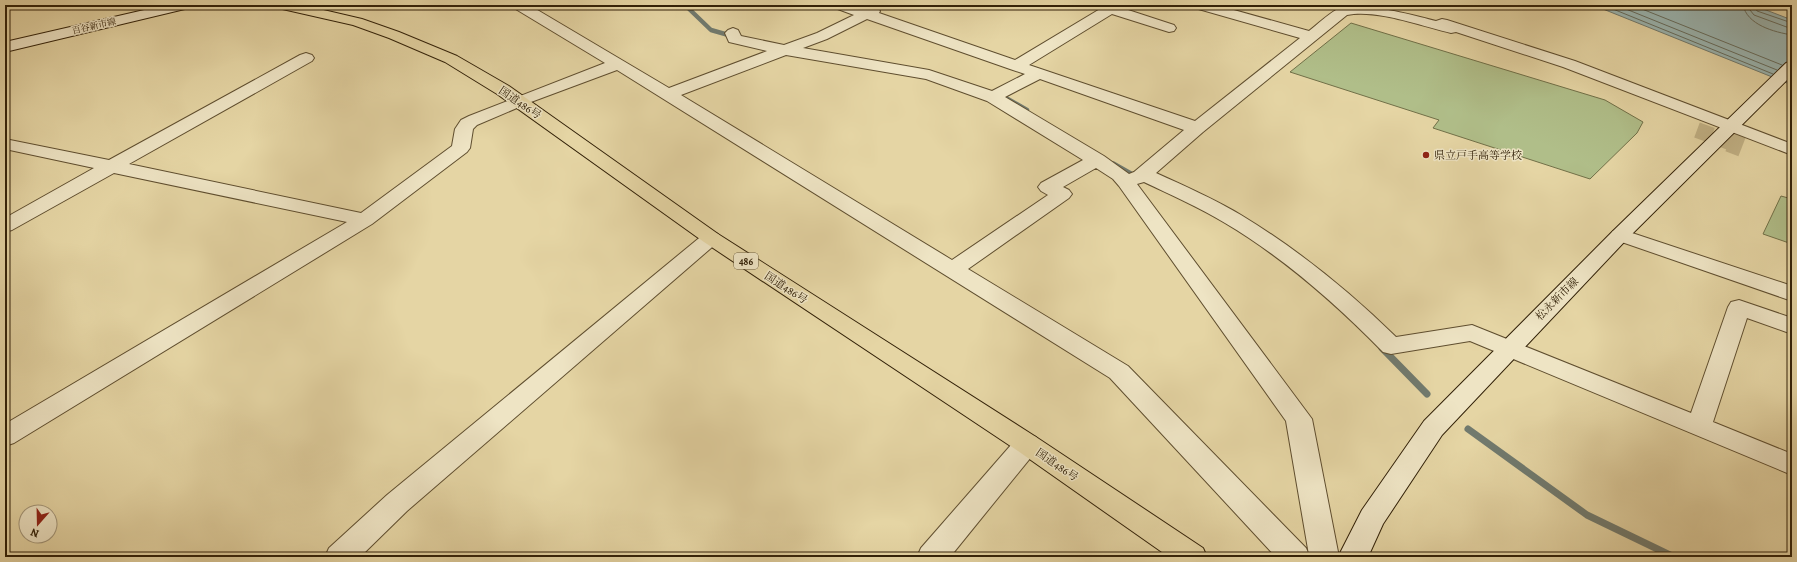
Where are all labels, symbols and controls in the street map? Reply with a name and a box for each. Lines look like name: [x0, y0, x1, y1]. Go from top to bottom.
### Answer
street label: 百谷新市線: [71, 15, 117, 37]
street label: 国道486号: [496, 83, 544, 123]
place label: 県立戸手高等学校: [1434, 148, 1522, 163]
marker: 県立戸手高等学校: [1421, 150, 1431, 160]
road number: 486: [734, 253, 758, 269]
street label: 国道486号: [762, 269, 810, 307]
street label: 松永新市線: [1532, 274, 1582, 324]
street label: 国道486号: [1033, 445, 1081, 485]
north arrow: [18, 504, 58, 544]
text: N: [28, 525, 41, 541]

